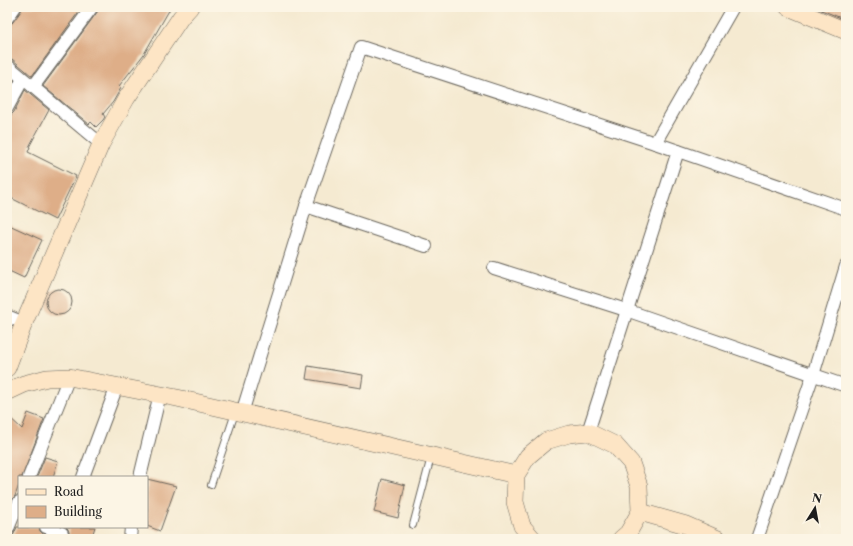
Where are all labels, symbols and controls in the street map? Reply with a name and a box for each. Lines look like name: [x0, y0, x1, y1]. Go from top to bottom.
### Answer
legend: [18, 476, 148, 528]
text: Road: [54, 484, 84, 499]
north arrow: [795, 488, 835, 528]
text: N: [811, 490, 823, 506]
text: Building: [54, 504, 102, 519]

